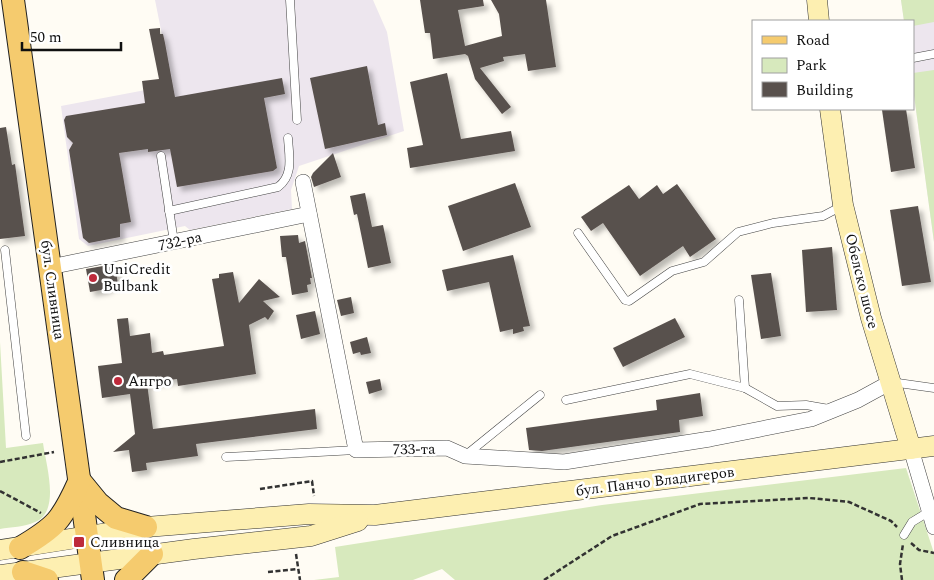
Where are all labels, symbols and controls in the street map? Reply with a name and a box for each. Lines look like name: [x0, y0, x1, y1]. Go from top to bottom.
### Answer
scale bar: [22, 20, 121, 52]
legend: [752, 20, 914, 110]
text: 50 m: [30, 26, 62, 49]
text: Road: [796, 29, 830, 52]
text: Park: [796, 54, 827, 77]
text: Building: [796, 79, 853, 102]
street label: 732-ра: [156, 226, 205, 257]
street label: Обелско шосе: [839, 231, 884, 331]
street label: бул. Сливница: [34, 239, 71, 342]
place label: UniCredit Bulbank: [103, 258, 171, 298]
marker: UniCredit Bulbank: [87, 272, 99, 284]
place label: Ангро: [128, 370, 172, 393]
marker: Ангро: [112, 375, 124, 387]
street label: 733-та: [392, 438, 436, 461]
street label: бул. Панчо Владигеров: [575, 460, 736, 503]
place label: Сливница: [90, 531, 160, 554]
marker: Сливница: [72, 535, 86, 549]

